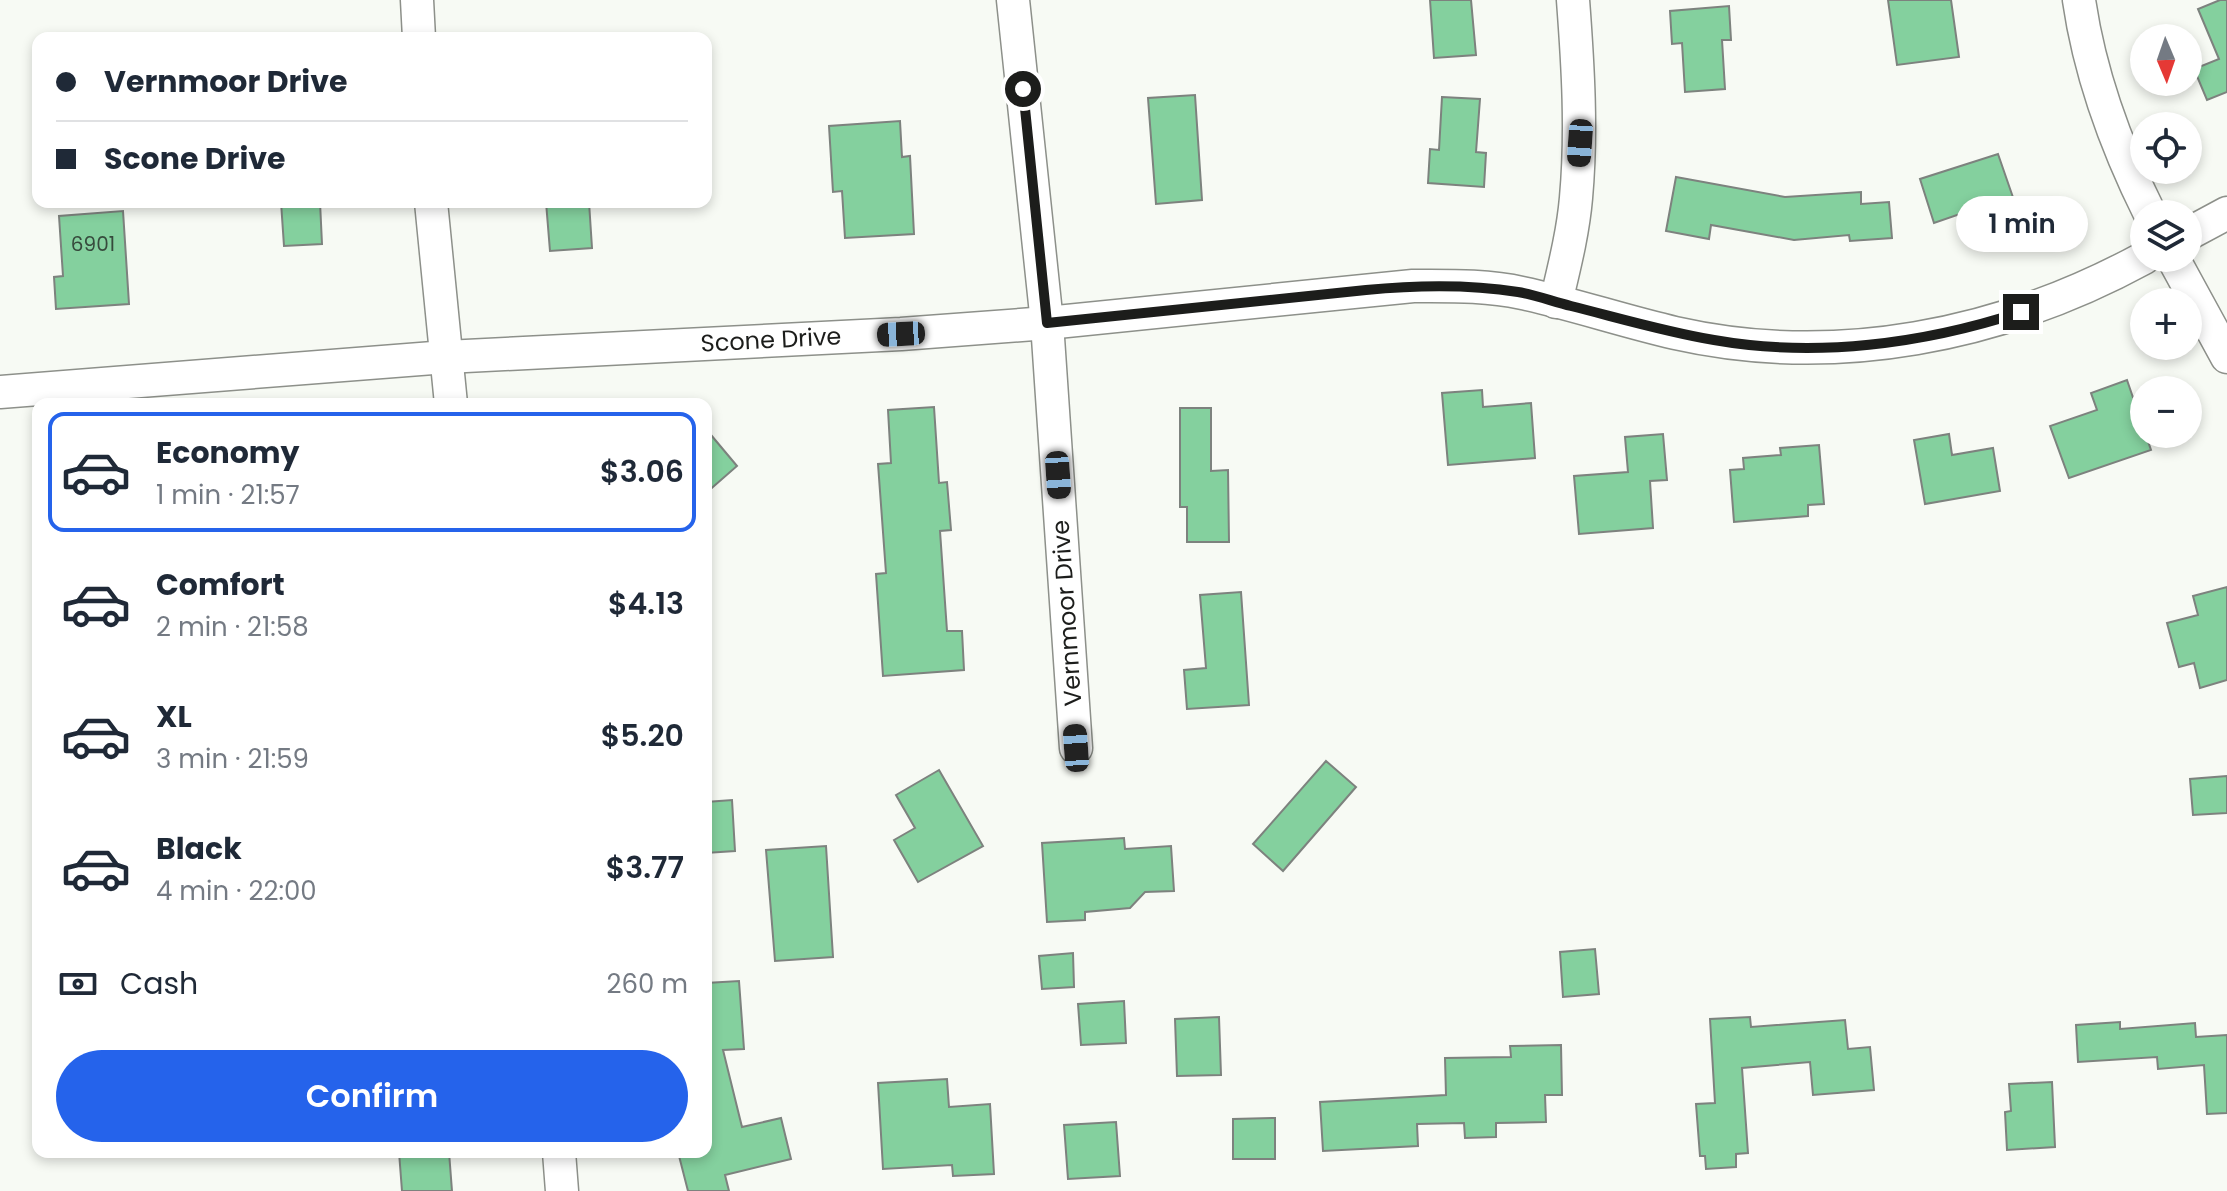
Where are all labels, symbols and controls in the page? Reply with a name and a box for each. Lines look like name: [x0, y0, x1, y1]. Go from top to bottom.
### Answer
north arrow: [2130, 24, 2202, 96]
map controls: [2130, 24, 2202, 448]
text: Vernmoor Drive: [104, 60, 347, 103]
route start: [1005, 71, 1041, 107]
button: locate: [2130, 112, 2202, 184]
car: [1566, 118, 1594, 168]
text: Scone Drive: [104, 137, 286, 180]
callout: 1 min: [1955, 196, 2087, 252]
button: layers: [2130, 200, 2202, 272]
text: 1 min: [1988, 206, 2056, 242]
house number: 6901: [71, 230, 115, 258]
button: +: [2130, 288, 2202, 360]
route end: [2003, 294, 2039, 330]
street label: Scone Drive: [700, 319, 842, 360]
car: [876, 321, 926, 347]
button: −: [2130, 376, 2202, 448]
text: Economy: [156, 431, 300, 474]
icon: car: [60, 436, 132, 508]
text: $3.06: [600, 450, 684, 493]
car: [1044, 450, 1072, 500]
text: 1 min · 21:57: [156, 477, 300, 513]
street label: Vernmoor Drive: [1044, 519, 1089, 707]
text: Comfort: [156, 563, 285, 606]
icon: car: [60, 568, 132, 640]
text: $4.13: [608, 582, 684, 625]
text: 2 min · 21:58: [156, 609, 309, 645]
text: XL: [156, 695, 192, 738]
icon: car: [60, 700, 132, 772]
text: $5.20: [601, 714, 684, 757]
car: [1062, 723, 1090, 773]
text: 3 min · 21:59: [156, 741, 309, 777]
text: Black: [156, 827, 242, 870]
icon: car: [60, 832, 132, 904]
text: $3.77: [606, 846, 684, 889]
text: 4 min · 22:00: [156, 873, 317, 909]
icon: cash: [56, 962, 100, 1006]
text: Cash: [120, 962, 198, 1005]
text: 260 m: [606, 966, 688, 1002]
button: Confirm: [56, 1050, 688, 1142]

